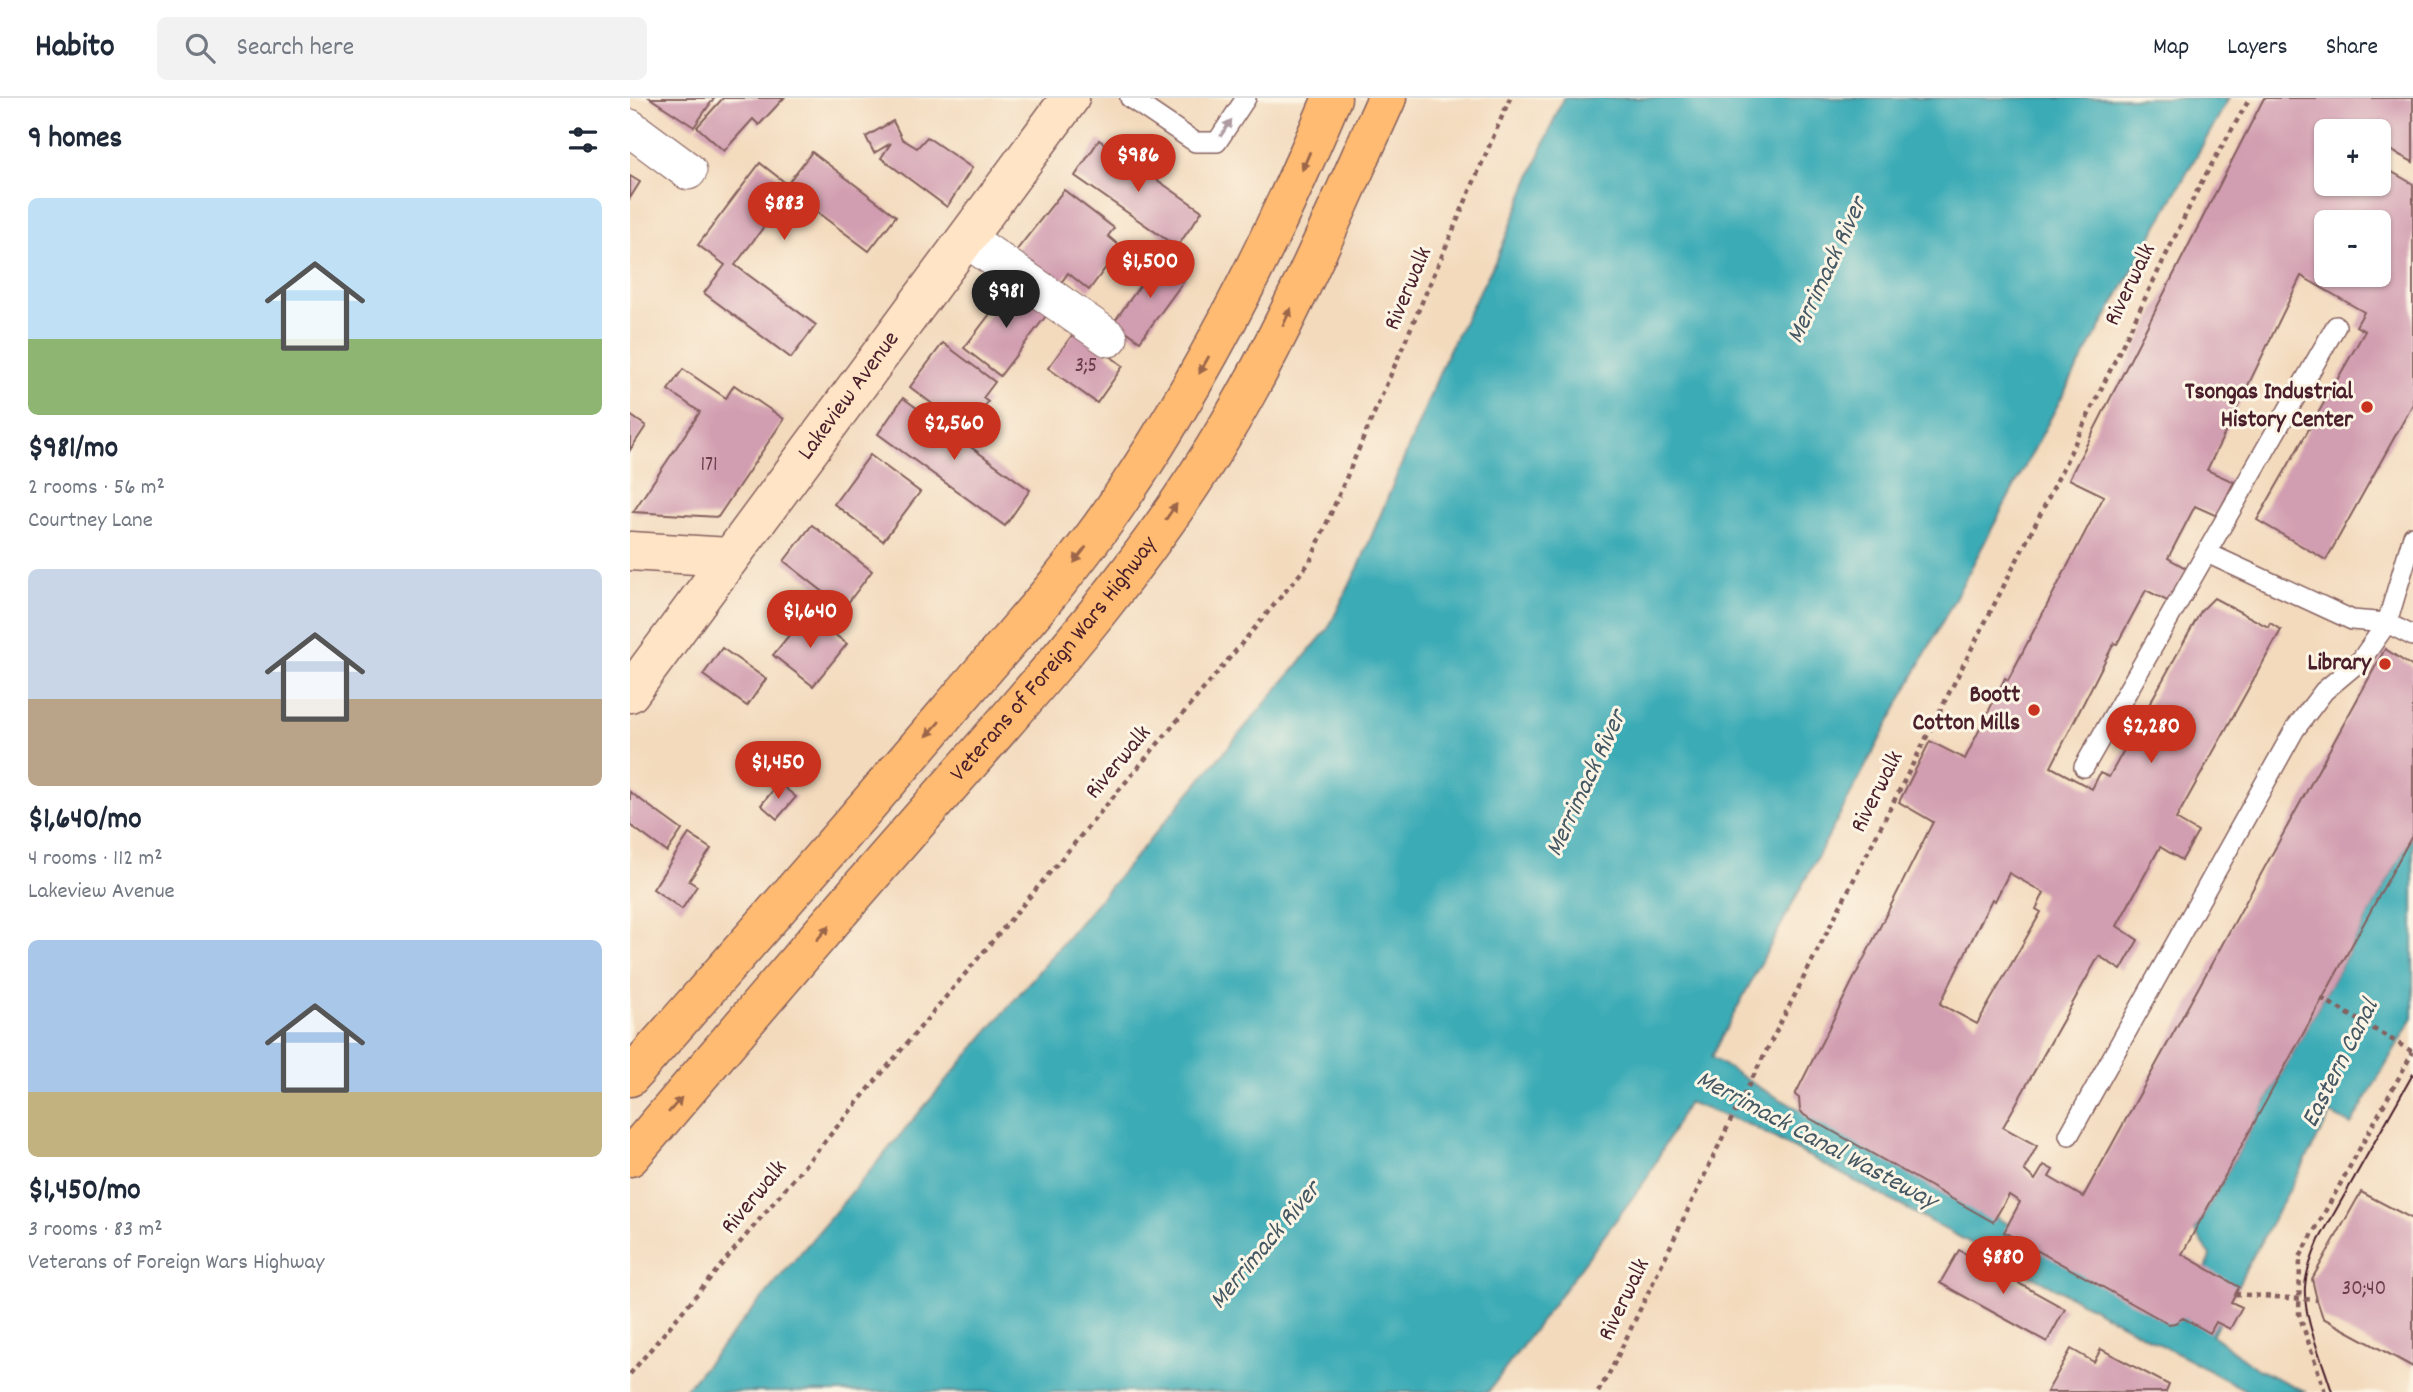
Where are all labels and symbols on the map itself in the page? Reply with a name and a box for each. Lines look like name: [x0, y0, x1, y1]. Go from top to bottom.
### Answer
one-way arrow: [1219, 119, 1233, 137]
pin: $986: [1097, 134, 1179, 194]
one-way arrow: [1300, 151, 1311, 172]
pin: $883: [743, 183, 825, 242]
water label: Merrimack River: [1778, 189, 1879, 350]
street label: Riverwalk: [2096, 238, 2166, 332]
pin: $1,500: [1093, 240, 1207, 300]
street label: Riverwalk: [1376, 242, 1442, 336]
pin: $981: [965, 271, 1047, 330]
one-way arrow: [1281, 307, 1293, 327]
street label: Lakeview Avenue: [790, 325, 909, 468]
house number: 3;5: [1075, 352, 1097, 382]
one-way arrow: [1199, 355, 1211, 375]
place label: Tsongas Industrial History Center: [2185, 376, 2354, 438]
marker: Tsongas Industrial History Center: [2359, 399, 2375, 415]
pin: $2,560: [897, 402, 1011, 462]
house number: 171: [700, 451, 718, 481]
one-way arrow: [1164, 503, 1178, 521]
street label: Veterans of Foreign Wars Highway: [943, 529, 1167, 790]
one-way arrow: [1073, 546, 1087, 564]
pin: $1,640: [753, 590, 867, 650]
place label: Library: [2308, 647, 2372, 681]
marker: Library: [2377, 656, 2393, 672]
place label: Boott Cotton Mills: [1913, 679, 2020, 741]
water label: Merrimack River: [1537, 702, 1638, 863]
marker: Boott Cotton Mills: [2026, 702, 2042, 718]
pin: $2,280: [2094, 706, 2208, 765]
street label: Riverwalk: [1078, 718, 1160, 808]
one-way arrow: [926, 720, 941, 737]
pin: $1,450: [721, 742, 835, 801]
street label: Riverwalk: [1843, 745, 1913, 839]
one-way arrow: [815, 924, 830, 941]
water label: Eastern Canal: [2293, 992, 2390, 1134]
water label: Merrimack Canal Wasteway: [1689, 1062, 1946, 1222]
one-way arrow: [667, 1096, 683, 1114]
street label: Riverwalk: [714, 1153, 796, 1243]
water label: Merrimack River: [1201, 1171, 1333, 1318]
pin: $880: [1962, 1236, 2044, 1296]
street label: Riverwalk: [1590, 1253, 1660, 1347]
house number: 30;40: [2342, 1275, 2386, 1305]

